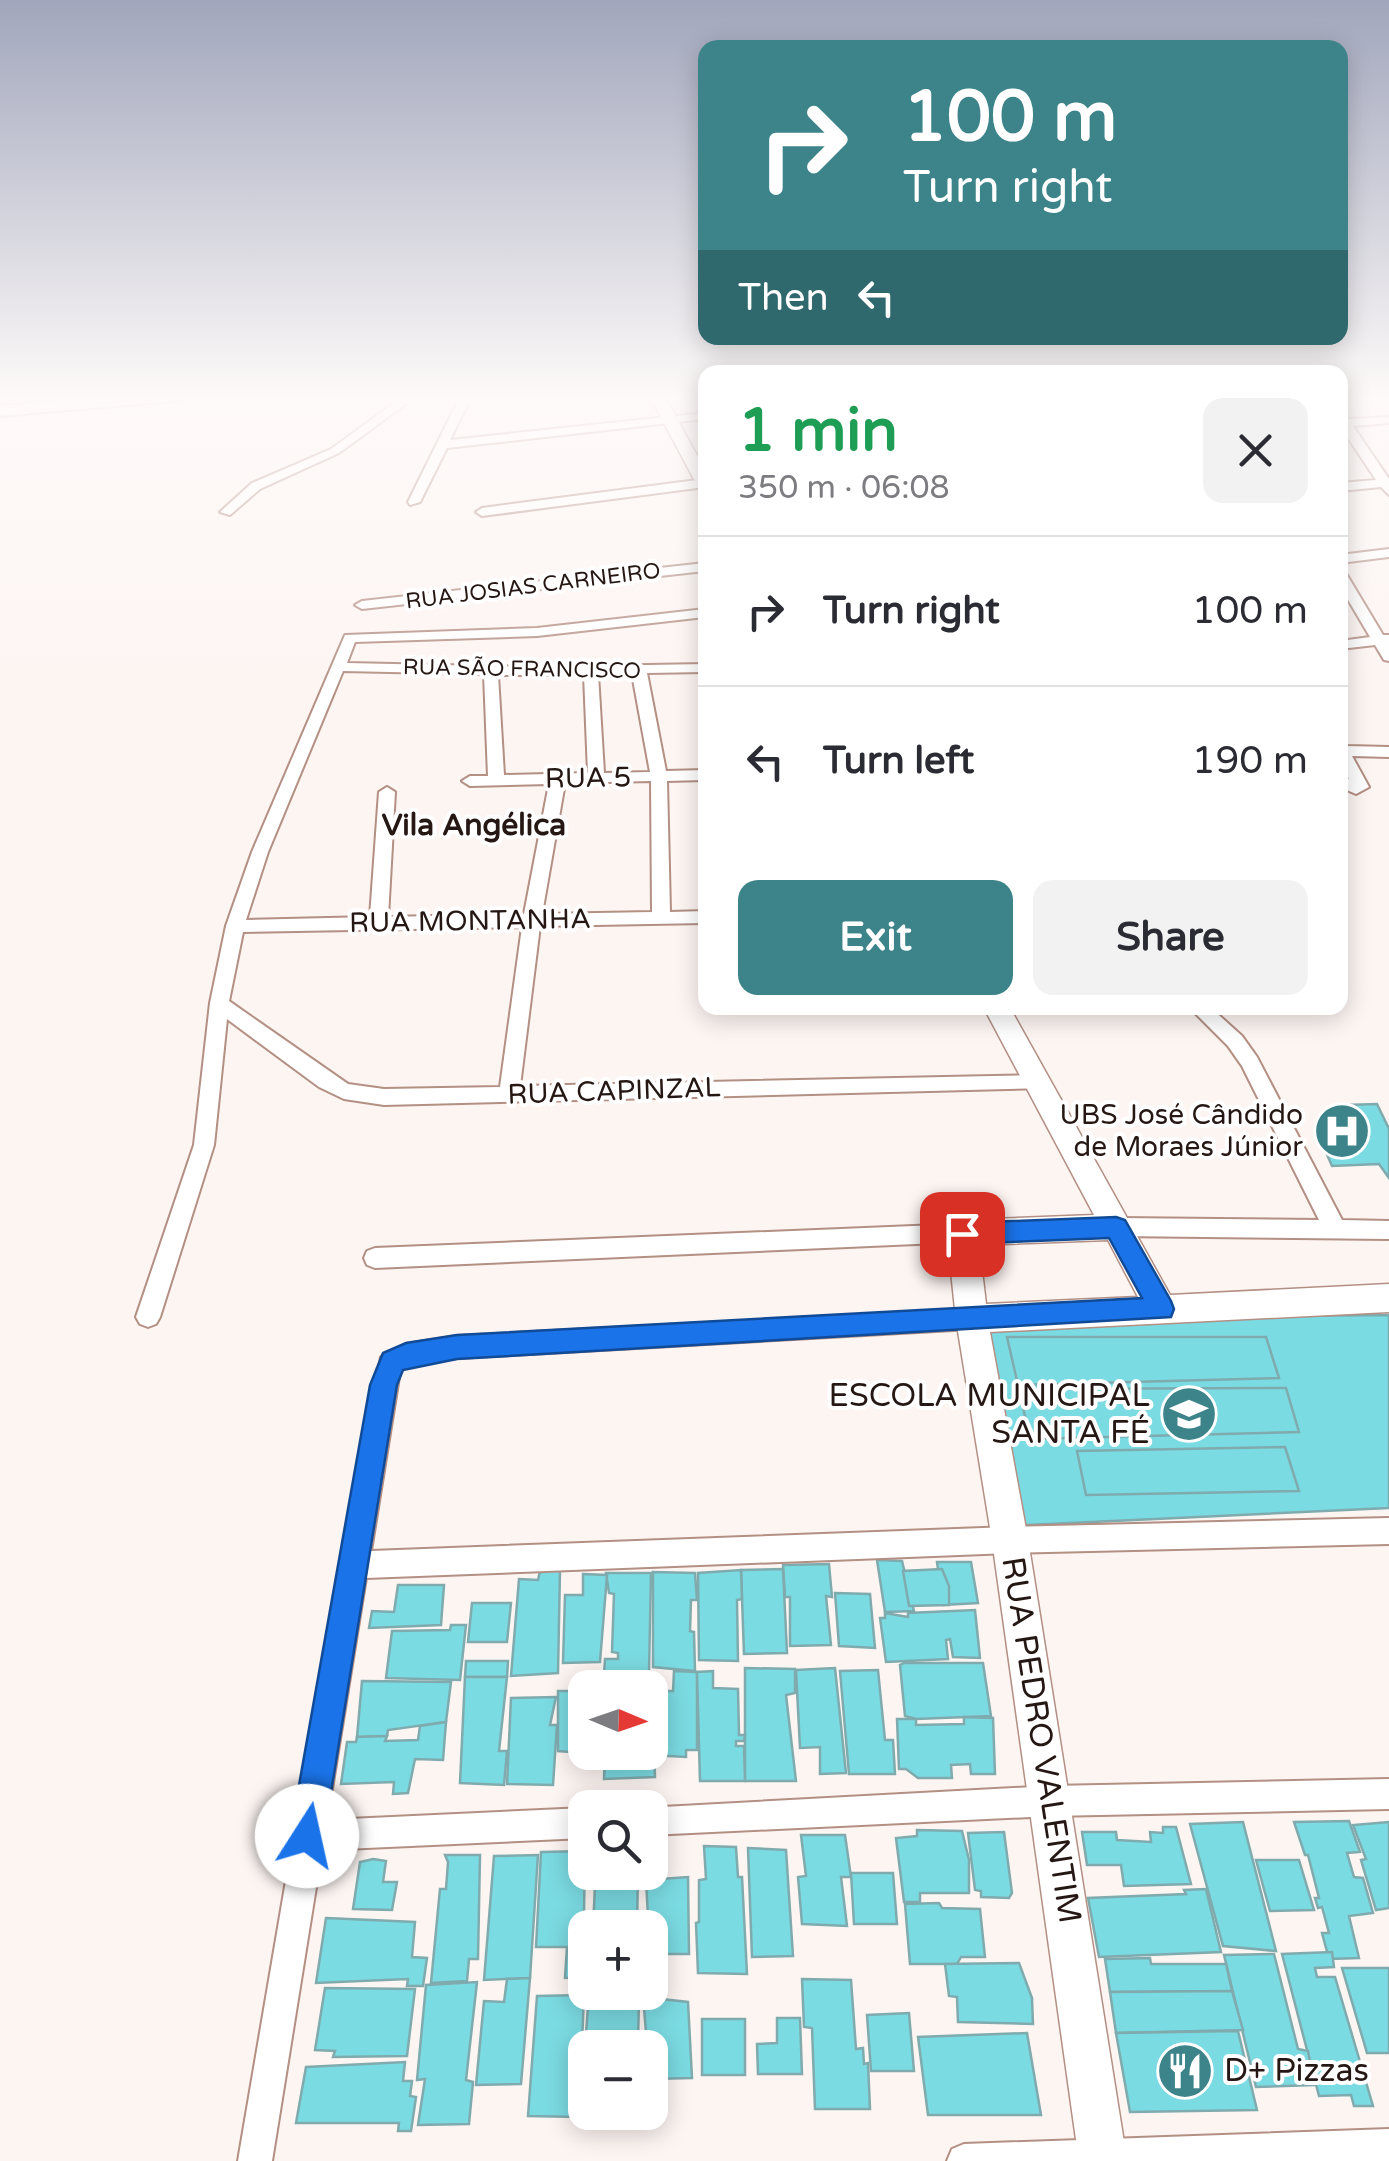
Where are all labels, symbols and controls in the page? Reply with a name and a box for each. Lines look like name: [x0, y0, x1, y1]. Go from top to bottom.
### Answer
text: 100 m: [903, 76, 1117, 160]
icon: right: [738, 80, 868, 210]
text: Turn right: [903, 161, 1112, 215]
icon: left: [849, 270, 904, 325]
text: Then: [738, 275, 829, 321]
text: 1 min: [738, 395, 898, 467]
button: close: [1203, 398, 1308, 503]
text: 350 m · 06:08: [738, 469, 950, 507]
street label: RUA JOSIAS CARNEIRO: [404, 557, 662, 615]
icon: right: [738, 584, 793, 639]
text: Turn right: [823, 588, 1000, 634]
text: 100 m: [1192, 588, 1308, 634]
street label: RUA SÃO FRANCISCO: [403, 654, 641, 684]
icon: left: [738, 734, 793, 789]
text: Turn left: [823, 738, 974, 784]
text: 190 m: [1192, 738, 1308, 784]
street label: RUA 5: [545, 760, 631, 796]
district label: Vila Angélica: [382, 807, 566, 844]
button: Exit: [738, 880, 1013, 995]
button: Share: [1033, 880, 1308, 995]
street label: RUA MONTANHA: [349, 902, 591, 940]
street label: RUA CAPINZAL: [507, 1070, 721, 1112]
place label: UBS José Cândido de Moraes Júnior: [1060, 1098, 1303, 1164]
hospital icon: UBS José Cândido de Moraes Júnior: [1312, 1101, 1372, 1161]
pin: [920, 1192, 1005, 1277]
icon: arrive: [935, 1207, 990, 1262]
place label: ESCOLA MUNICIPAL SANTA FÉ: [829, 1377, 1150, 1452]
school or university icon: ESCOLA MUNICIPAL SANTA FÉ: [1159, 1384, 1219, 1444]
street label: RUA PEDRO VALENTIM: [993, 1554, 1089, 1926]
north arrow: [568, 1670, 668, 1770]
map controls: [568, 1670, 668, 2130]
position arrow: [255, 1784, 359, 1888]
button: search: [568, 1790, 668, 1890]
button: +: [568, 1910, 668, 2010]
button: −: [568, 2030, 668, 2130]
restaurant icon: D+ Pizzas: [1155, 2041, 1215, 2101]
place label: D+ Pizzas: [1224, 2052, 1369, 2090]

